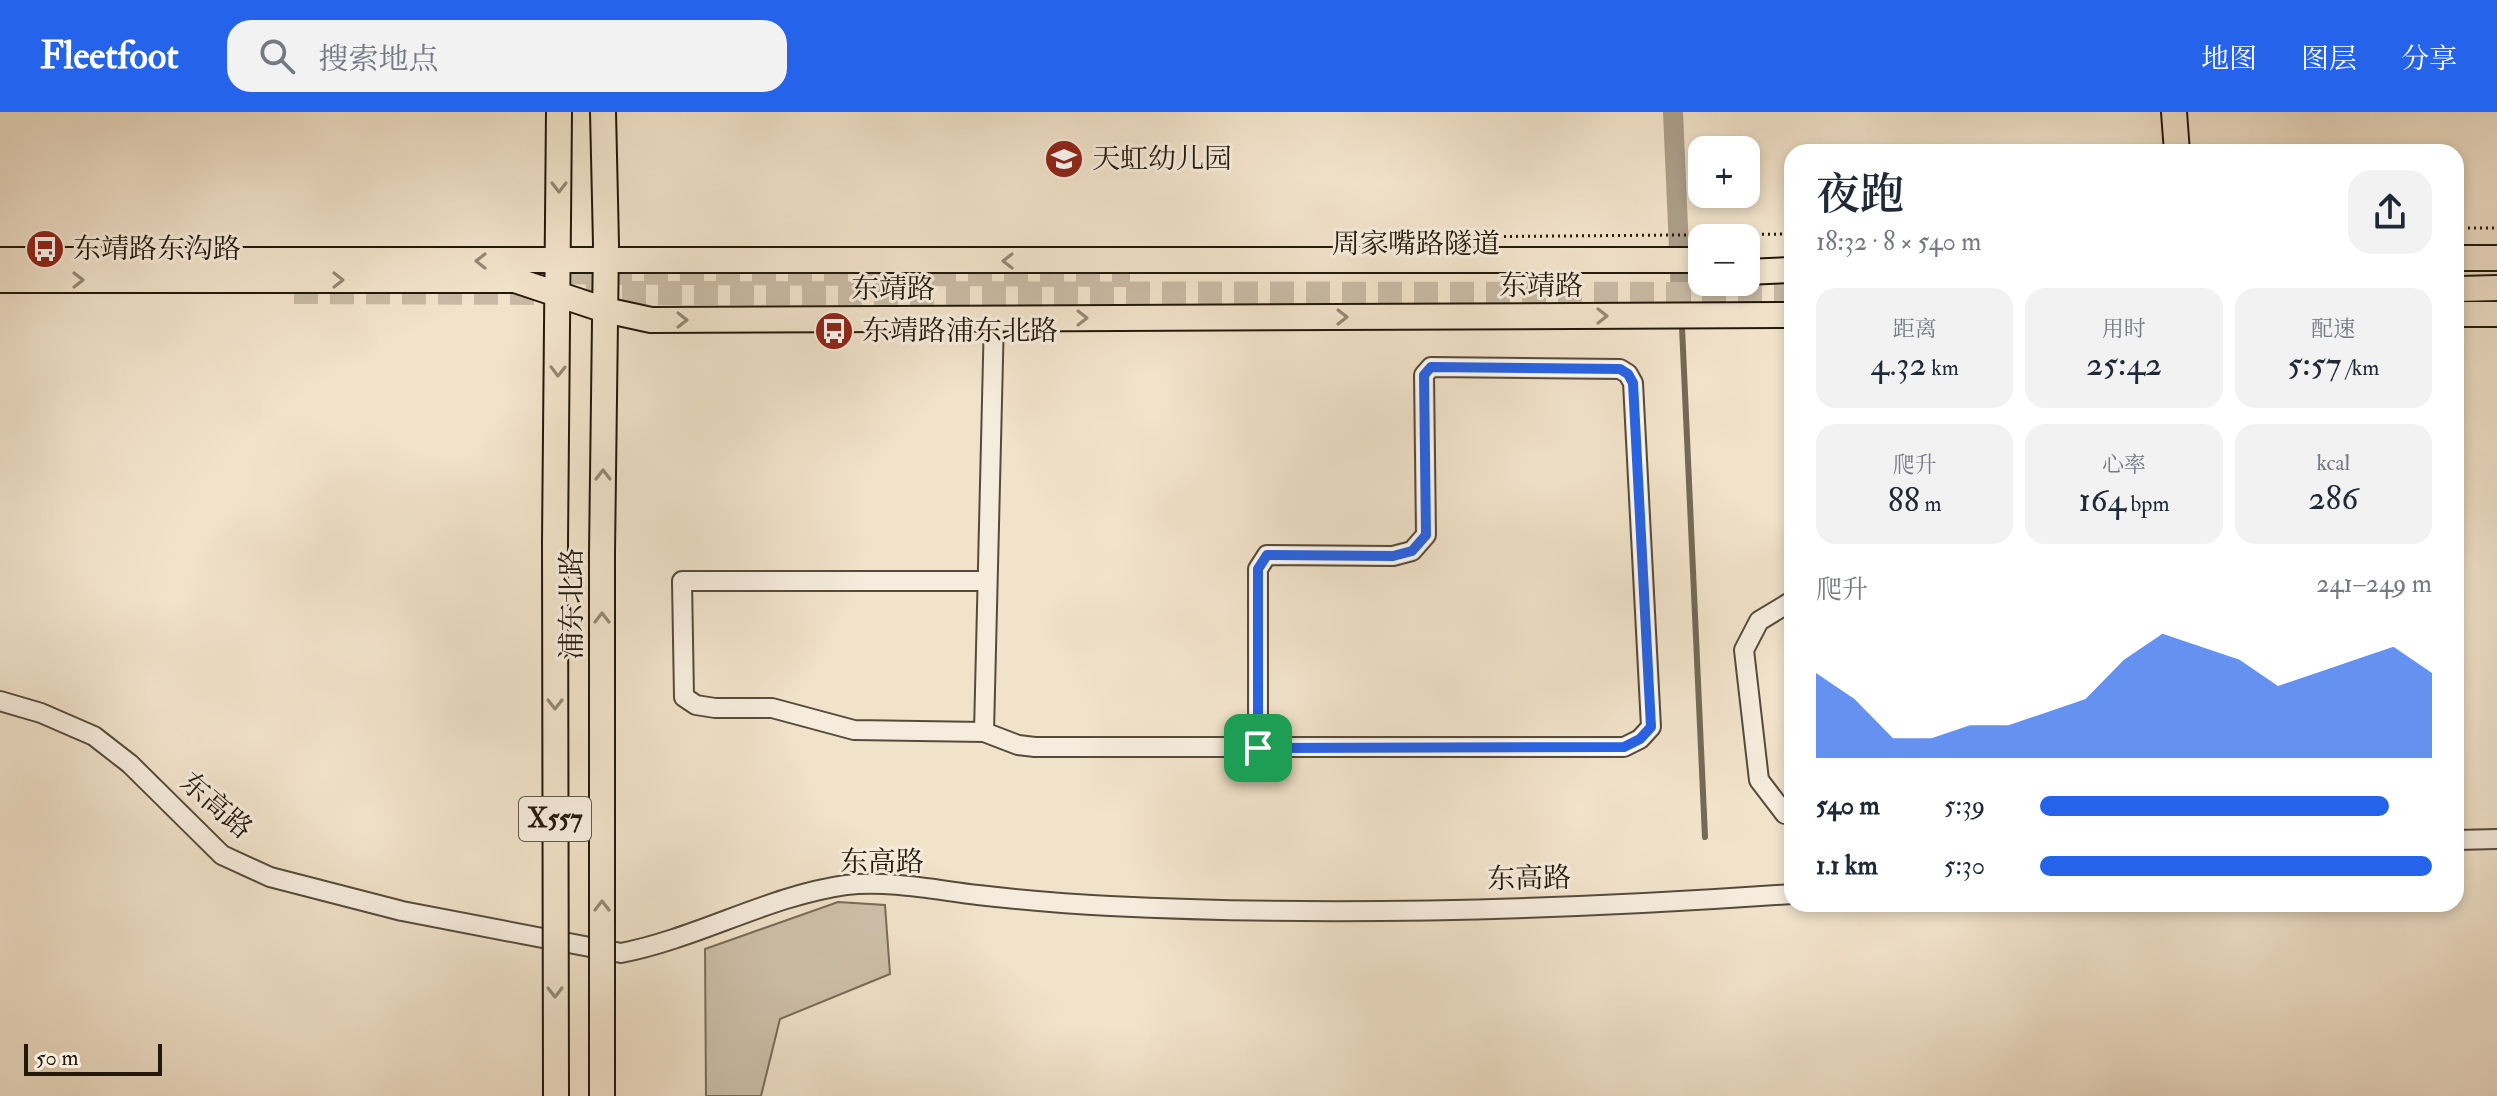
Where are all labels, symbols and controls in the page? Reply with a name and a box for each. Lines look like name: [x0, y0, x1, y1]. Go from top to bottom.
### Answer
search box: [227, 20, 787, 92]
text: Fleetfoot: [40, 32, 179, 80]
icon: search: [255, 34, 299, 78]
text: 搜索地点: [319, 41, 439, 78]
text: 地图: [2201, 42, 2257, 77]
text: 图层: [2301, 42, 2357, 77]
text: 分享: [2401, 42, 2457, 77]
map controls: [1688, 136, 1760, 296]
button: +: [1688, 136, 1760, 208]
school or university icon: 天虹幼儿园: [1043, 138, 1085, 180]
place label: 天虹幼儿园: [1092, 142, 1232, 177]
text: 夜跑: [1816, 168, 1904, 223]
button: share: [2348, 170, 2432, 254]
one-way arrow: [550, 181, 568, 194]
button: −: [1688, 224, 1760, 296]
text: 18:32 · 8 × 540 m: [1816, 226, 1981, 258]
street label: 周家嘴路隧道: [1332, 227, 1500, 262]
bus stop icon: 东靖路东沟路: [24, 228, 66, 270]
place label: 东靖路东沟路: [73, 232, 241, 267]
one-way arrow: [474, 252, 487, 270]
one-way arrow: [1001, 252, 1014, 270]
street label: 东靖路: [1499, 269, 1583, 304]
one-way arrow: [72, 271, 85, 289]
one-way arrow: [332, 271, 345, 289]
street label: 东靖路: [851, 272, 935, 307]
one-way arrow: [1596, 307, 1609, 325]
one-way arrow: [1336, 308, 1349, 326]
one-way arrow: [1076, 309, 1089, 327]
bus stop icon: 东靖路浦东北路: [813, 310, 855, 352]
one-way arrow: [676, 311, 689, 329]
place label: 东靖路浦东北路: [862, 314, 1058, 349]
text: 距离: [1893, 315, 1937, 343]
text: 用时: [2102, 315, 2146, 343]
text: 配速: [2311, 315, 2355, 343]
text: 4.32: [1871, 343, 1927, 386]
text: 25:42: [2086, 343, 2162, 386]
text: 5:57: [2287, 343, 2341, 386]
text: km: [1927, 354, 1959, 382]
text: /km: [2341, 354, 2379, 382]
one-way arrow: [549, 365, 567, 378]
text: kcal: [2316, 449, 2350, 477]
text: 爬升: [1893, 451, 1937, 479]
text: 心率: [2102, 451, 2146, 479]
one-way arrow: [594, 468, 612, 481]
text: 286: [2308, 477, 2358, 520]
text: 88: [1888, 479, 1920, 522]
text: 164: [2078, 479, 2126, 522]
text: m: [1920, 490, 1941, 518]
text: bpm: [2126, 490, 2170, 518]
street label: 浦东北路: [555, 548, 590, 660]
text: 241–249 m: [2316, 568, 2432, 600]
text: 爬升: [1816, 574, 1868, 606]
one-way arrow: [593, 611, 611, 624]
one-way arrow: [546, 698, 564, 711]
pin: [1224, 714, 1292, 782]
icon: arrive: [1236, 726, 1280, 770]
street label: 东高路: [173, 765, 259, 847]
text: 540 m: [1816, 790, 1880, 822]
text: 5:39: [1944, 790, 1985, 822]
road number: X557: [519, 797, 591, 841]
street label: 东高路: [840, 845, 924, 880]
text: 1.1 km: [1816, 850, 1878, 882]
text: 5:30: [1944, 850, 1985, 882]
street label: 东高路: [1487, 861, 1571, 897]
one-way arrow: [593, 899, 611, 912]
one-way arrow: [546, 986, 564, 999]
scale bar: [24, 1040, 162, 1076]
text: 50 m: [36, 1044, 78, 1072]

